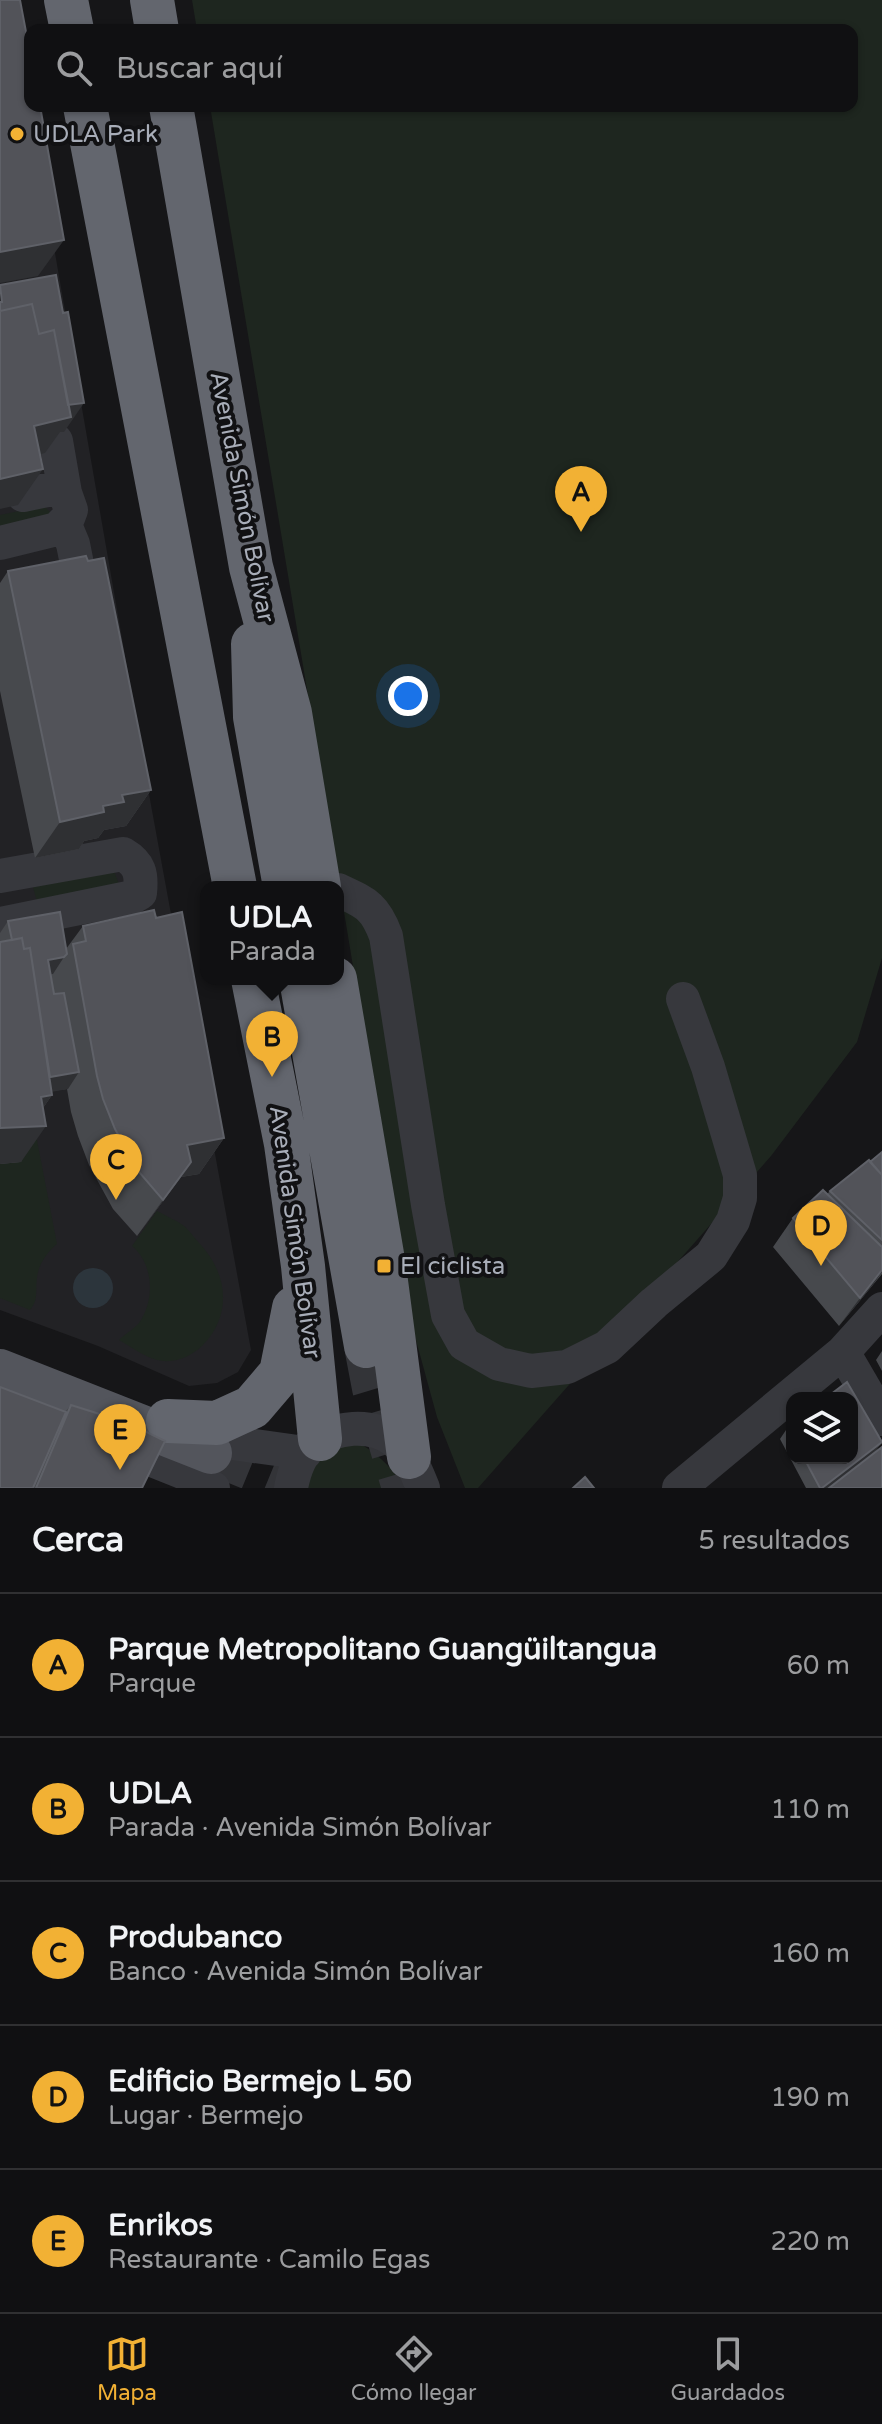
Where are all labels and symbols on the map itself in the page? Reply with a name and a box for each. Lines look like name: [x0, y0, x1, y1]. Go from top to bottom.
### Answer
place label: UDLA Park: [33, 120, 158, 149]
marker: UDLA Park: [8, 125, 26, 143]
street label: Avenida Simón Bolívar: [203, 369, 281, 626]
pin: A: [555, 466, 607, 532]
your location: [388, 676, 428, 716]
pin: B: [246, 1011, 298, 1077]
street label: Avenida Simón Bolívar: [263, 1104, 327, 1361]
pin: C: [90, 1134, 142, 1200]
pin: D: [795, 1200, 847, 1266]
place label: El ciclista: [400, 1252, 505, 1281]
marker: El ciclista: [375, 1257, 393, 1275]
pin: E: [94, 1404, 146, 1470]

